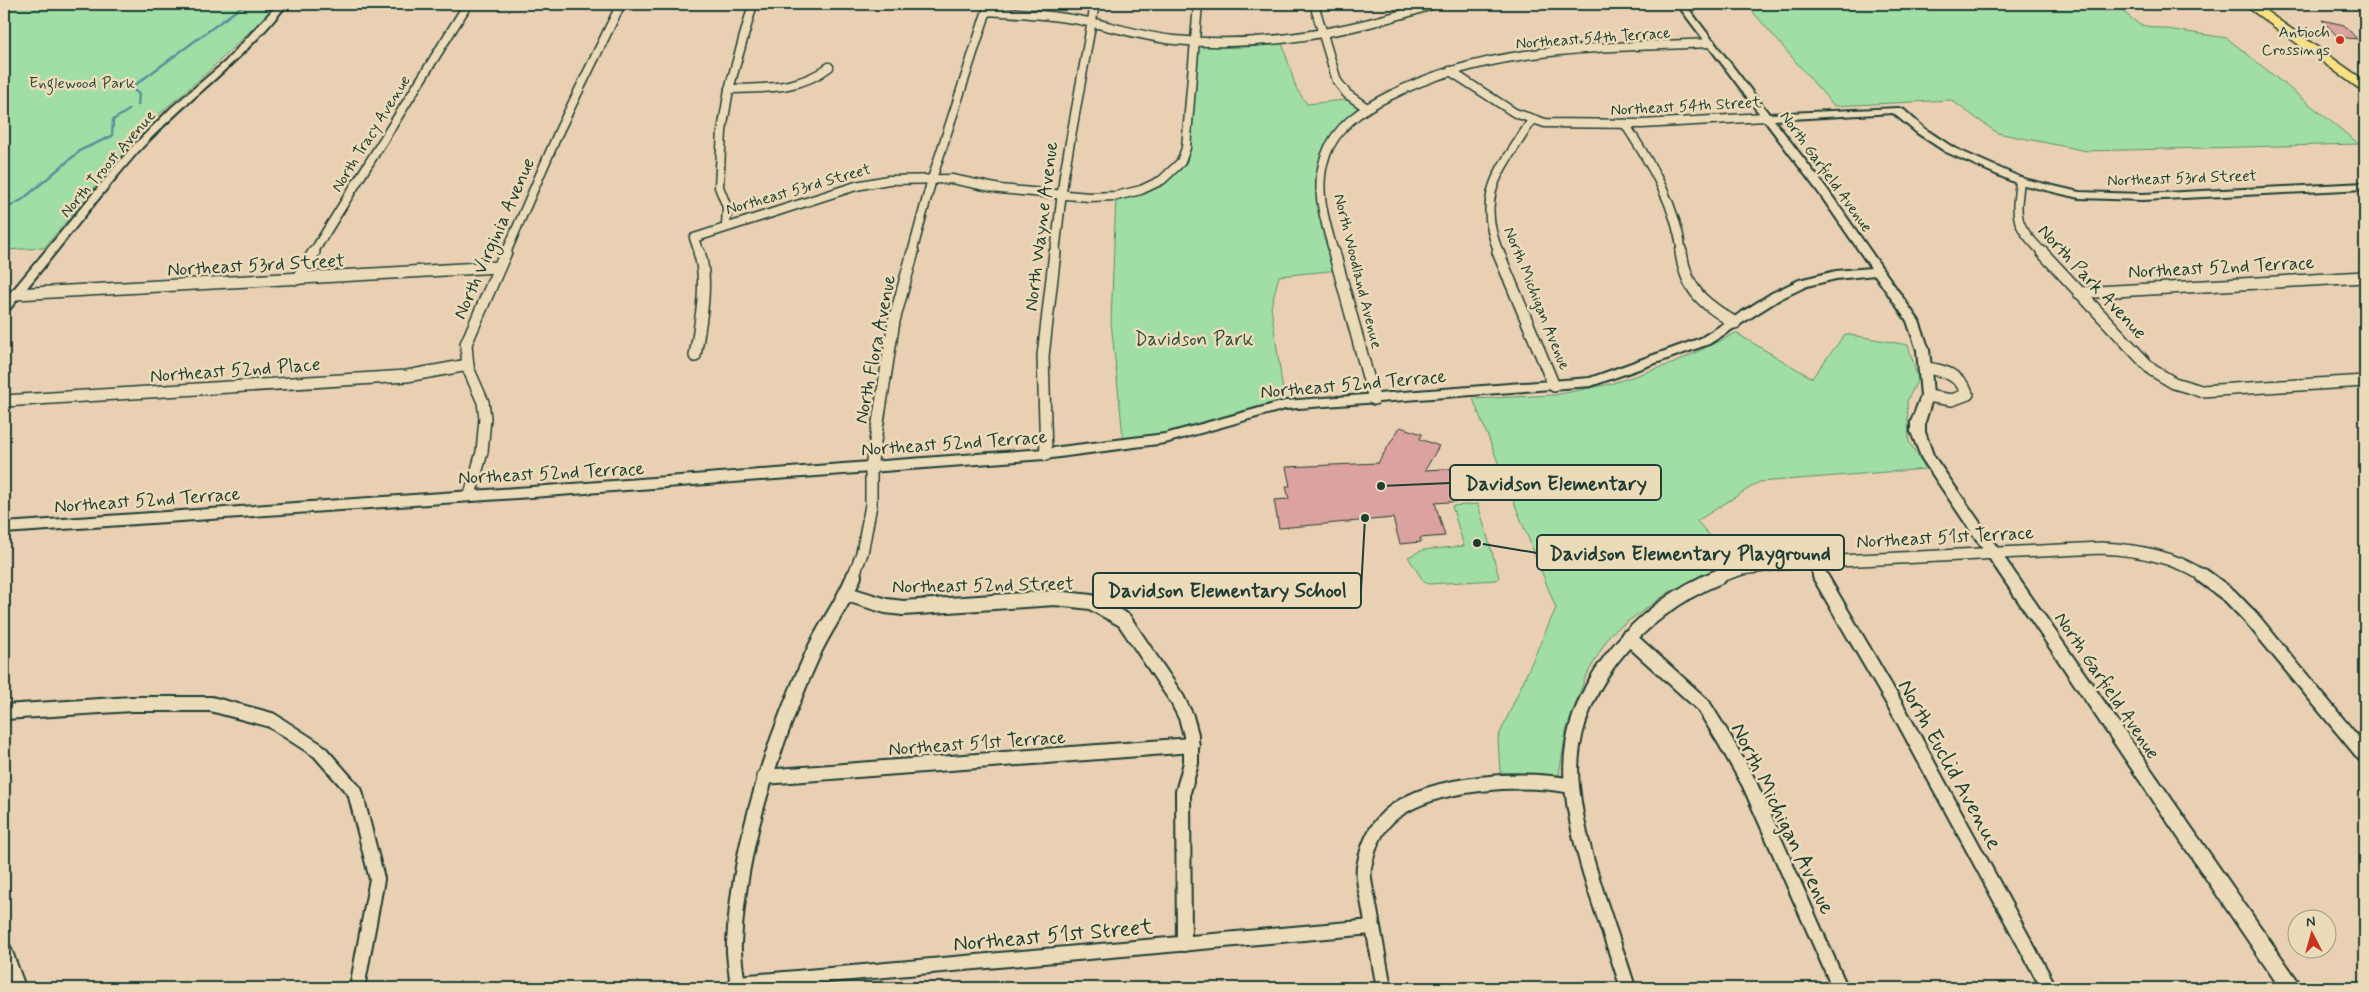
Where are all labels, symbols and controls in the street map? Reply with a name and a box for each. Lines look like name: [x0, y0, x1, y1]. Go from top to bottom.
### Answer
place label: Antioch Crossings: [2261, 22, 2330, 61]
street label: Northeast 54th Terrace: [1515, 23, 1672, 54]
marker: Antioch Crossings: [2334, 34, 2346, 46]
street label: North Tracy Avenue: [327, 71, 416, 196]
park label: Englewood Park: [29, 73, 135, 95]
street label: Northeast 54th Street: [1610, 92, 1763, 121]
street label: North Troost Avenue: [56, 106, 161, 222]
street label: North Garfield Avenue: [1775, 107, 1877, 237]
street label: North Wayne Avenue: [1019, 140, 1064, 313]
street label: North Virginia Avenue: [447, 154, 543, 324]
street label: Northeast 53rd Street: [723, 159, 874, 220]
street label: Northeast 53rd Street: [2107, 165, 2258, 192]
street label: North Woodland Avenue: [1328, 192, 1387, 351]
street label: North Park Avenue: [2032, 219, 2152, 345]
street label: North Michigan Avenue: [1498, 224, 1575, 374]
street label: Northeast 53rd Street: [166, 248, 346, 283]
street label: Northeast 52nd Terrace: [2127, 250, 2315, 285]
street label: North Flora Avenue: [849, 273, 902, 426]
park label: Davidson Park: [1134, 327, 1254, 352]
street label: Northeast 52nd Place: [149, 352, 321, 389]
street label: Northeast 52nd Terrace: [1259, 364, 1447, 405]
street label: Northeast 52nd Terrace: [860, 425, 1048, 462]
street label: Northeast 52nd Terrace: [457, 456, 645, 491]
callout: Davidson Elementary: [1450, 465, 1661, 500]
text: Davidson Elementary: [1465, 471, 1647, 498]
street label: Northeast 52nd Terrace: [53, 482, 241, 519]
street label: Northeast 51st Terrace: [1856, 520, 2035, 555]
callout: Davidson Elementary Playground: [1537, 535, 1844, 570]
text: Davidson Elementary Playground: [1549, 541, 1831, 570]
street label: Northeast 52nd Street: [892, 571, 1074, 600]
callout: Davidson Elementary School: [1093, 573, 1361, 608]
text: Davidson Elementary School: [1107, 578, 1347, 605]
street label: North Garfield Avenue: [2048, 607, 2165, 764]
street label: North Euclid Avenue: [1891, 675, 2008, 855]
street label: North Michigan Avenue: [1723, 718, 1841, 920]
street label: Northeast 51st Terrace: [888, 725, 1067, 762]
north arrow: [2286, 910, 2336, 960]
street label: Northeast 51st Street: [952, 913, 1154, 959]
text: N: [2305, 913, 2316, 932]

